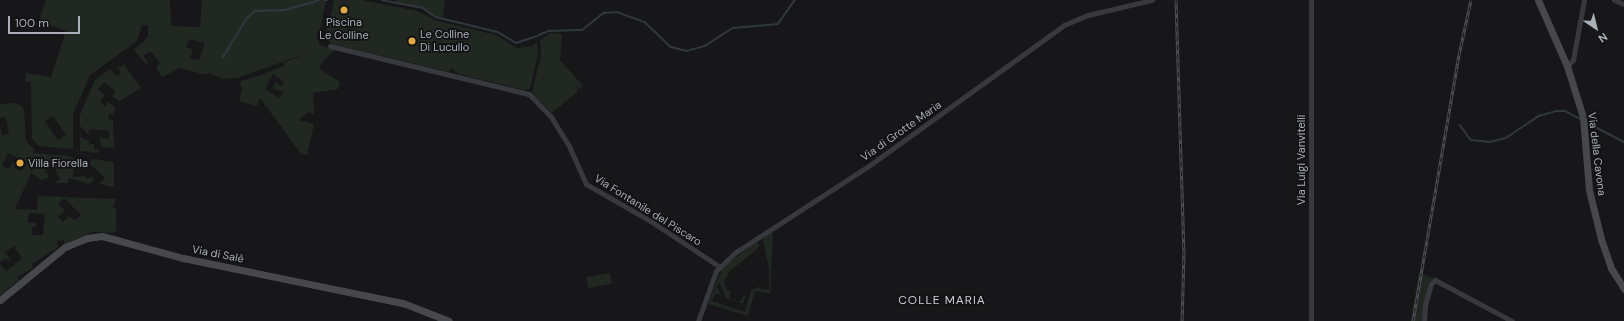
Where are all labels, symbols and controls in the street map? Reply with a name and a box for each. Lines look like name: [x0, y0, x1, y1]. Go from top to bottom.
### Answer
marker: Piscina Le Colline: [339, 5, 349, 15]
scale bar: [10, 8, 82, 34]
north arrow: [1576, 8, 1616, 48]
text: 100 m: [15, 15, 49, 31]
place label: Piscina Le Colline: [319, 16, 369, 42]
place label: Le Colline Di Lucullo: [420, 28, 469, 54]
text: N: [1596, 30, 1610, 46]
marker: Le Colline Di Lucullo: [407, 36, 417, 46]
street label: Via di Grotte Maria: [858, 98, 944, 164]
street label: Via della Cavona: [1585, 112, 1609, 196]
street label: Via Luigi Vanvitelli: [1294, 115, 1308, 205]
place label: Villa Fiorella: [28, 156, 88, 170]
marker: Villa Fiorella: [15, 158, 25, 168]
street label: Via Fontanile del Piscaro: [592, 172, 704, 248]
street label: Via di Salè: [191, 243, 245, 265]
district label: COLLE MARIA: [898, 294, 986, 308]

